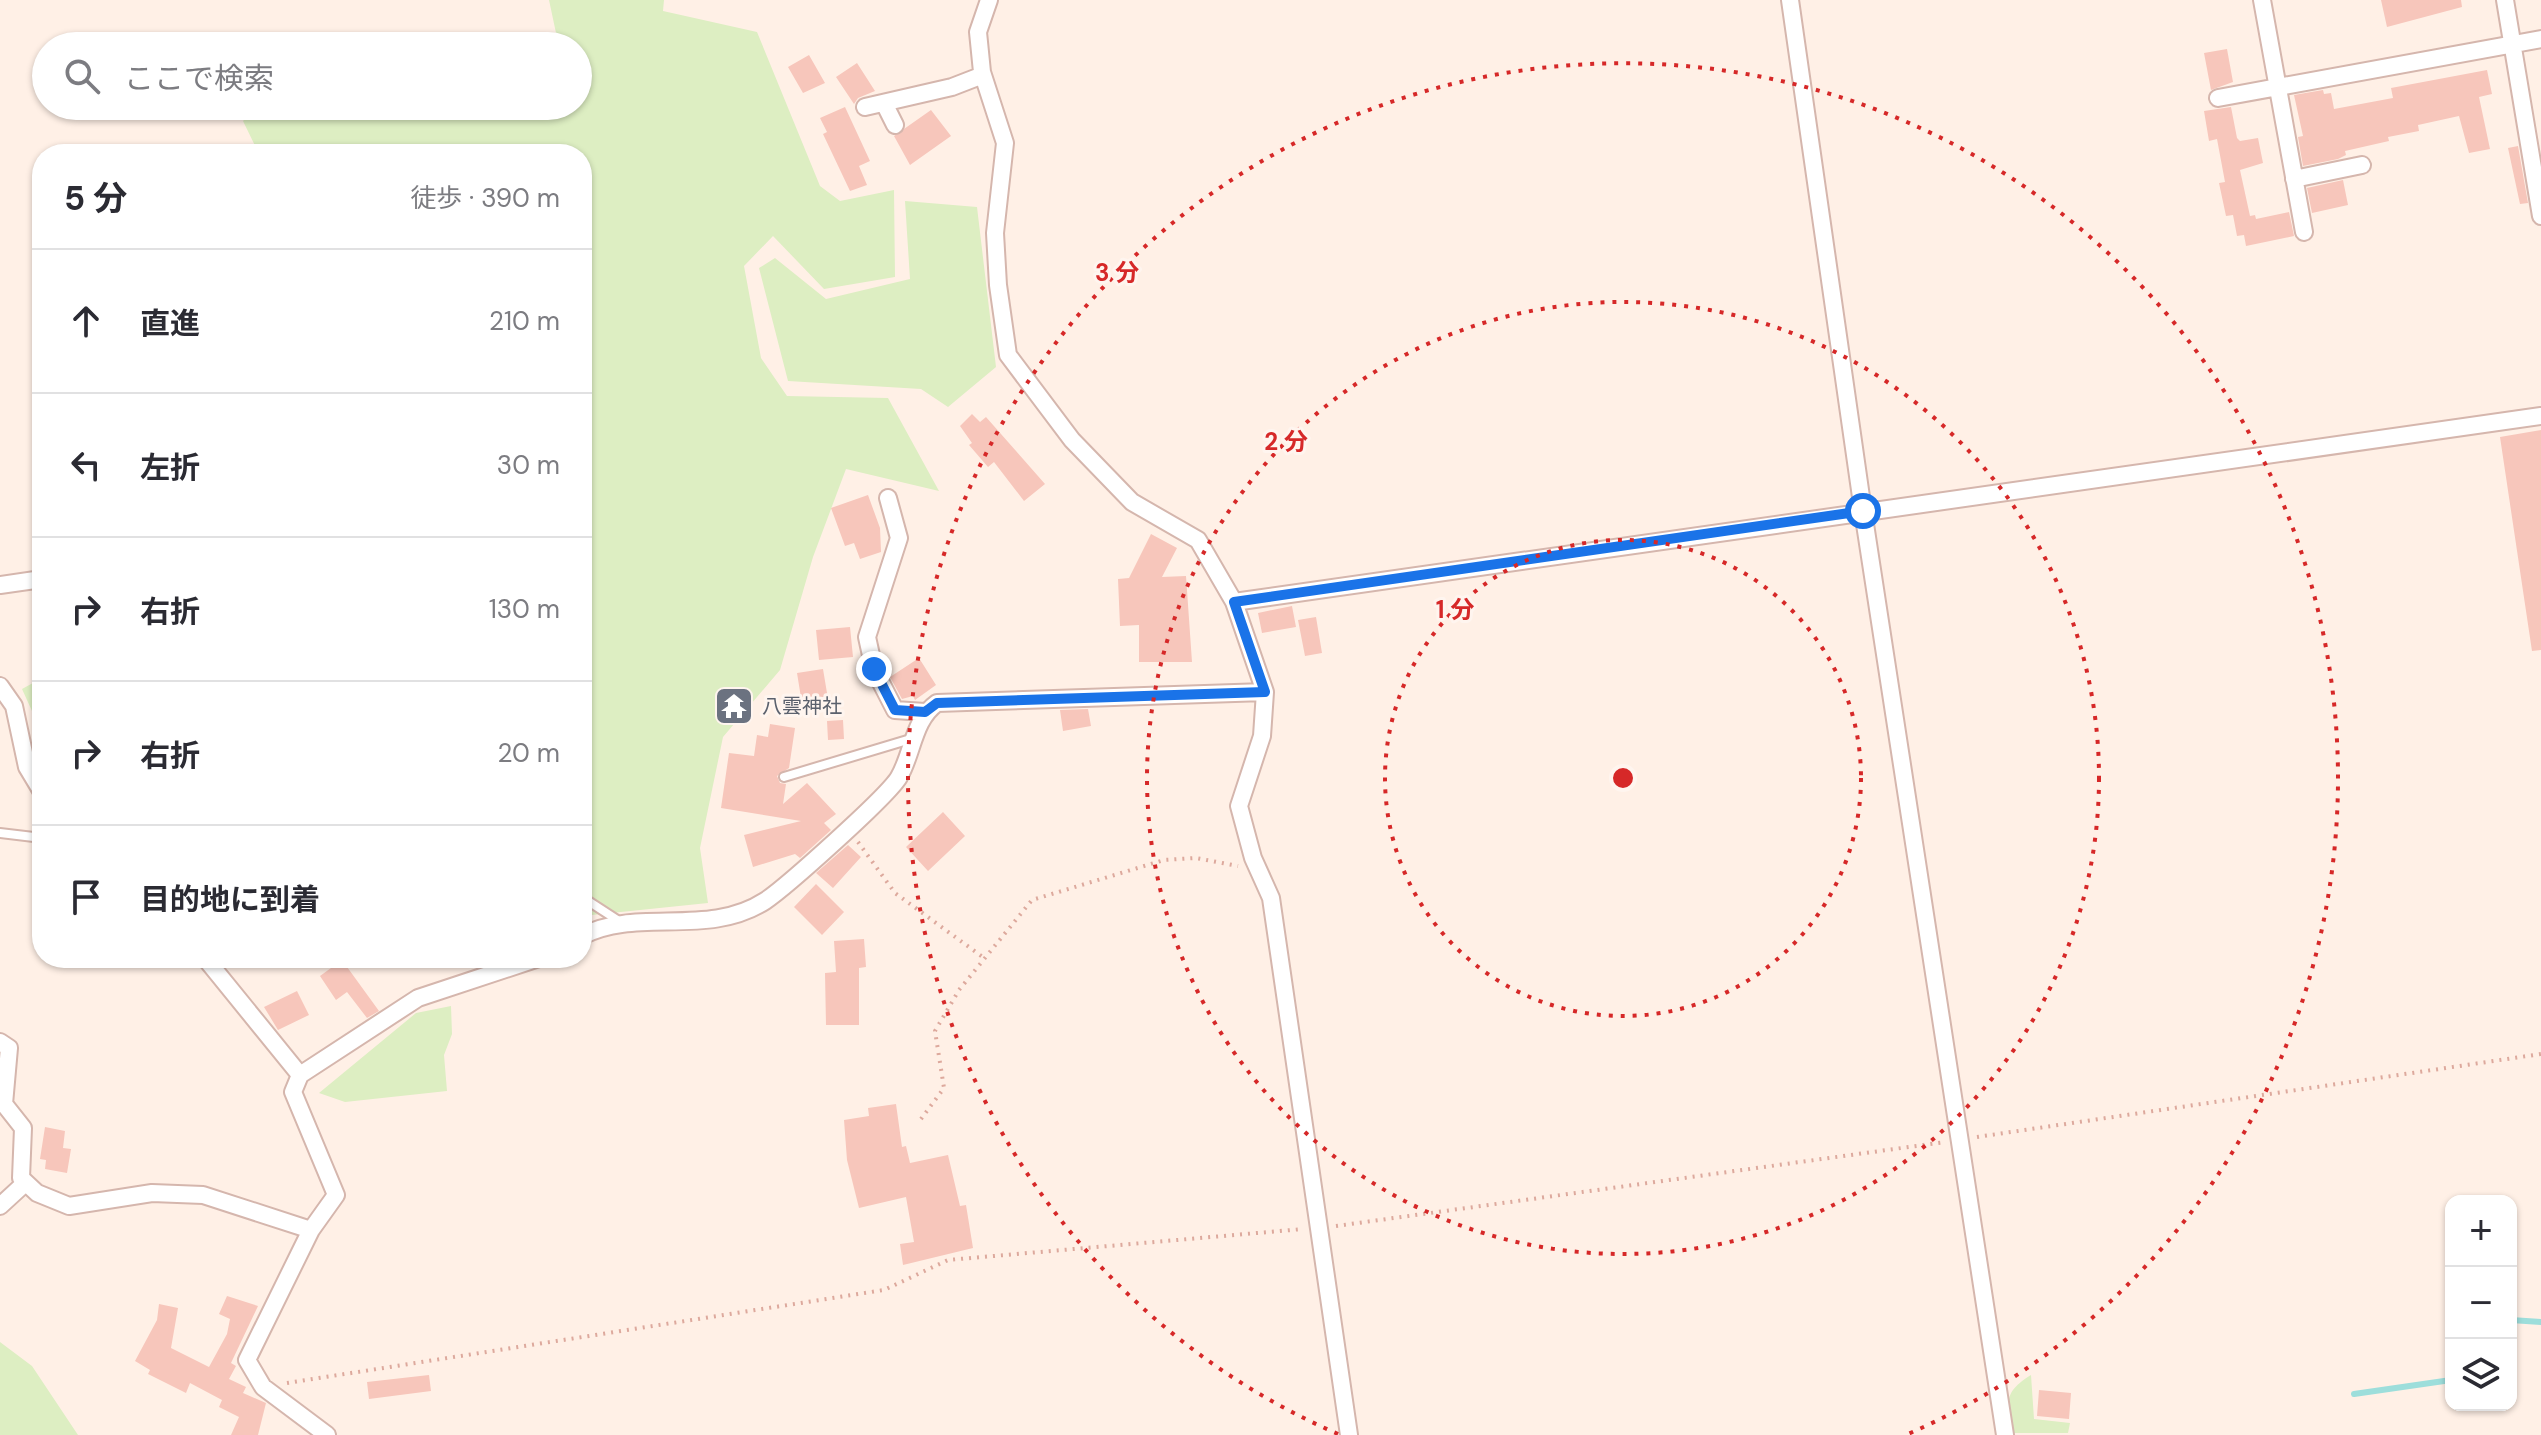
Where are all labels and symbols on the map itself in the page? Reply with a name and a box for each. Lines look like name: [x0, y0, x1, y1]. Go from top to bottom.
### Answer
text: 3 分: [1095, 257, 1139, 288]
text: 2 分: [1264, 426, 1308, 457]
route start: [1845, 493, 1881, 529]
text: 1 分: [1436, 594, 1474, 625]
route end: [856, 651, 892, 687]
temple icon: 八雲神社: [713, 685, 755, 727]
place label: 八雲神社: [762, 693, 842, 719]
centre of rings: [1609, 764, 1637, 792]

